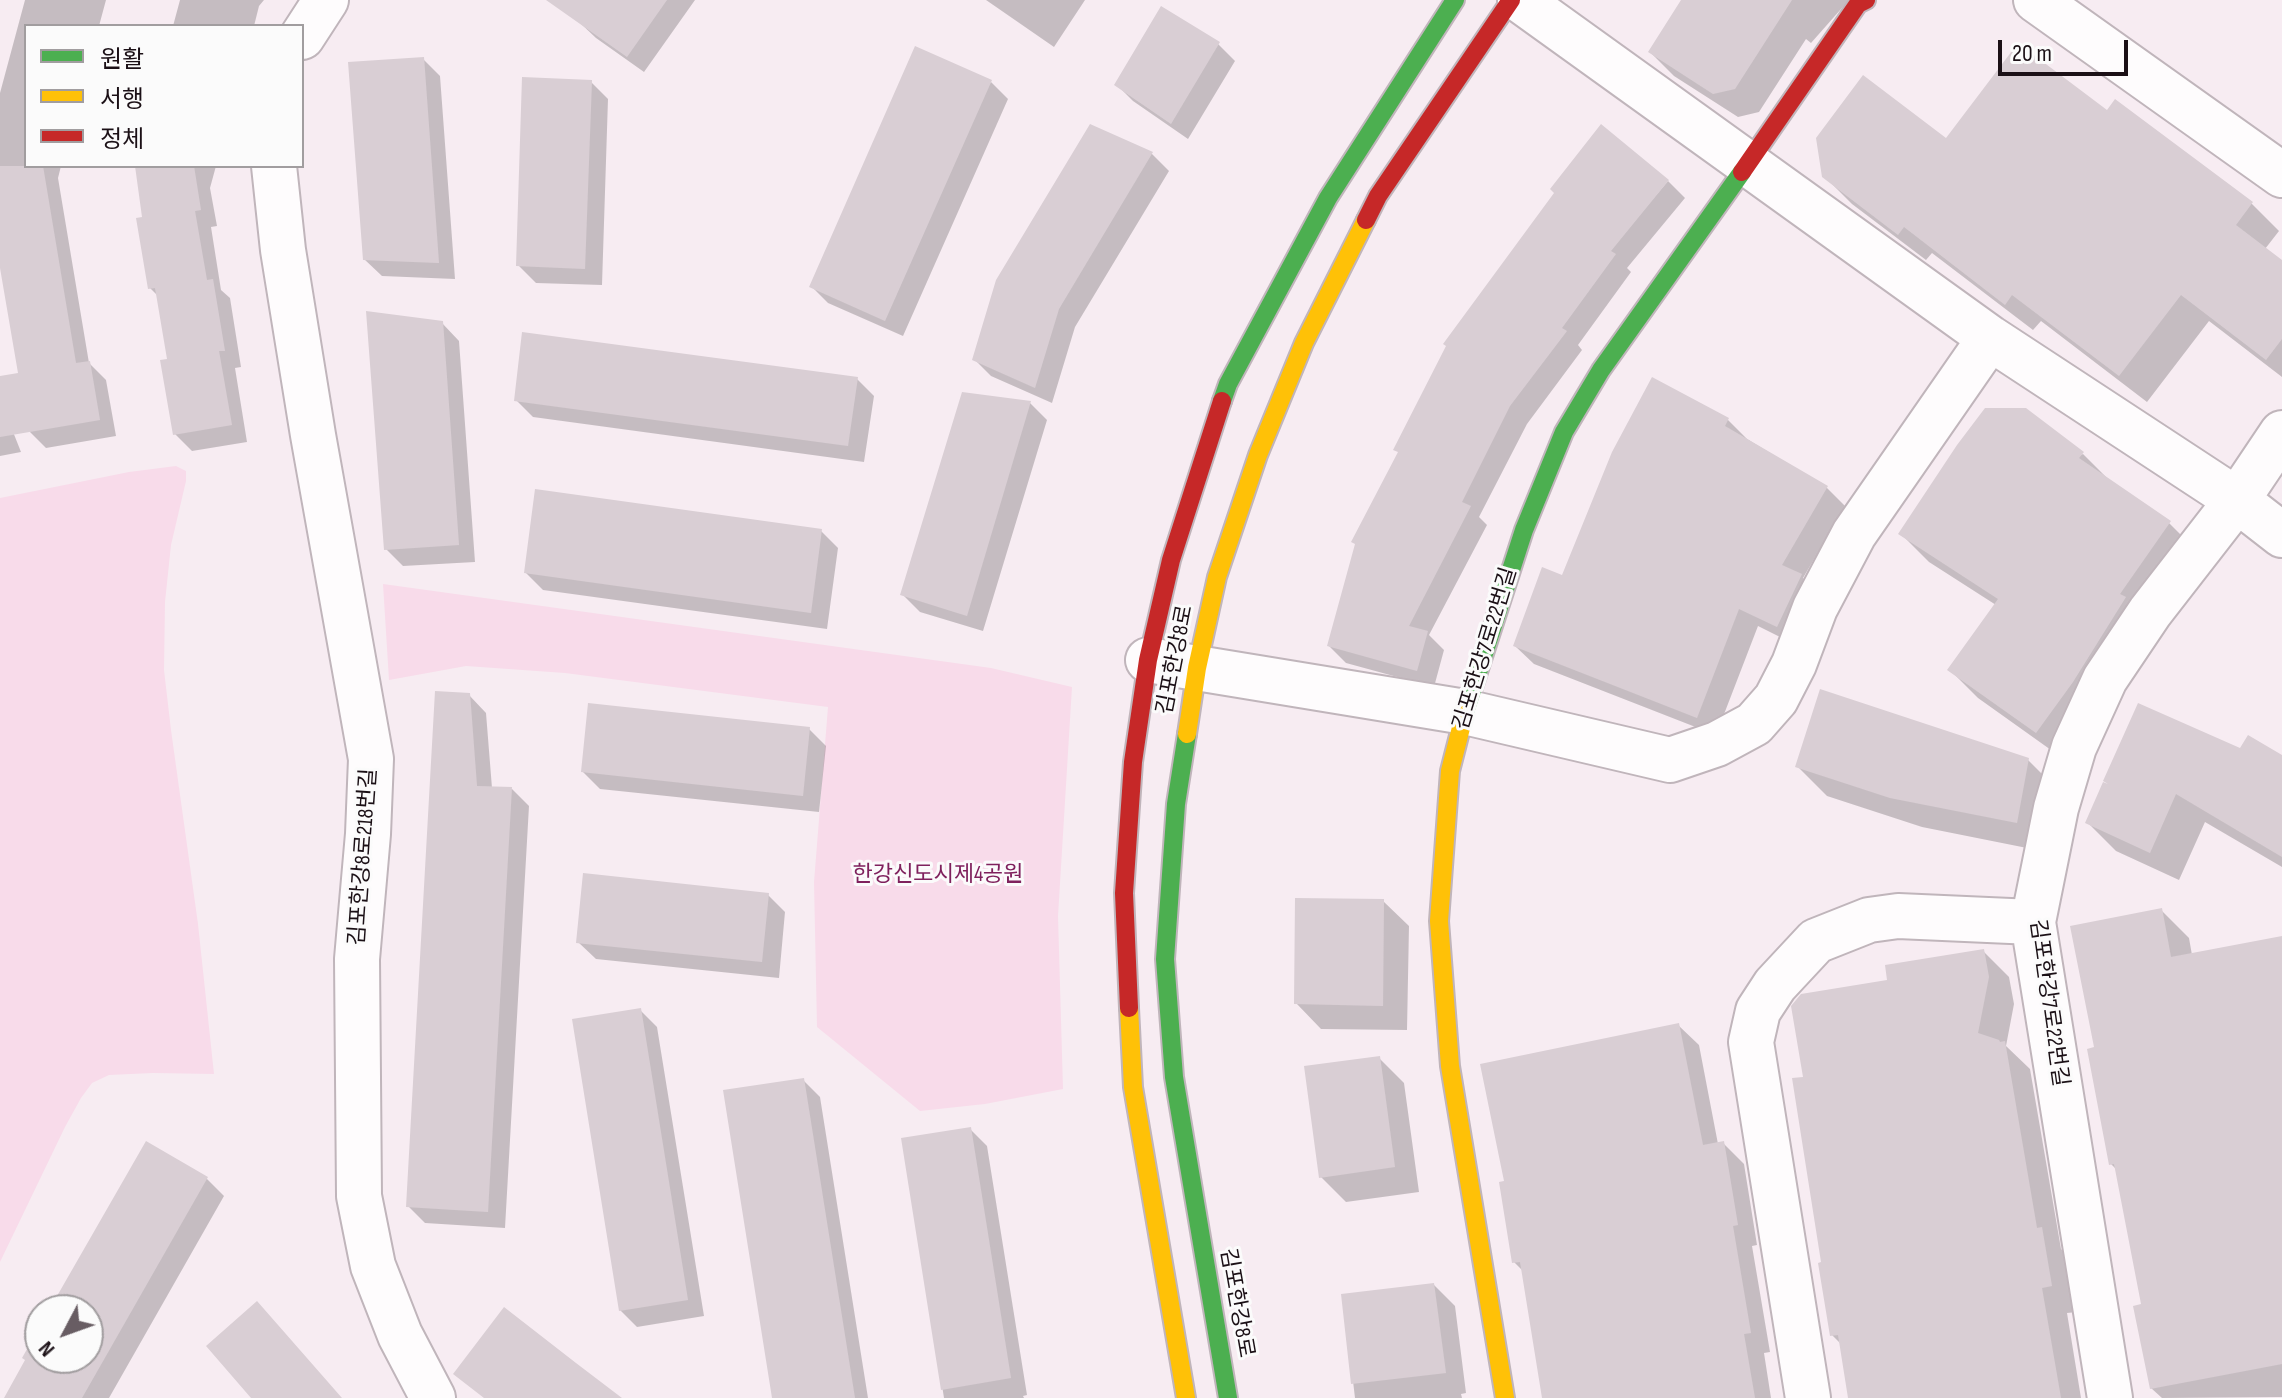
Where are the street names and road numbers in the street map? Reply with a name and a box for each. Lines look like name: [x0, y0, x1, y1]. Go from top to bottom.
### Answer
street label: 김포한강7로22번길: [1449, 565, 1523, 733]
street label: 김포한강8로: [1152, 603, 1200, 717]
street label: 김포한강8로218번길: [345, 767, 383, 947]
street label: 김포한강7로22번길: [2023, 918, 2073, 1088]
street label: 김포한강8로: [1213, 1246, 1259, 1360]

